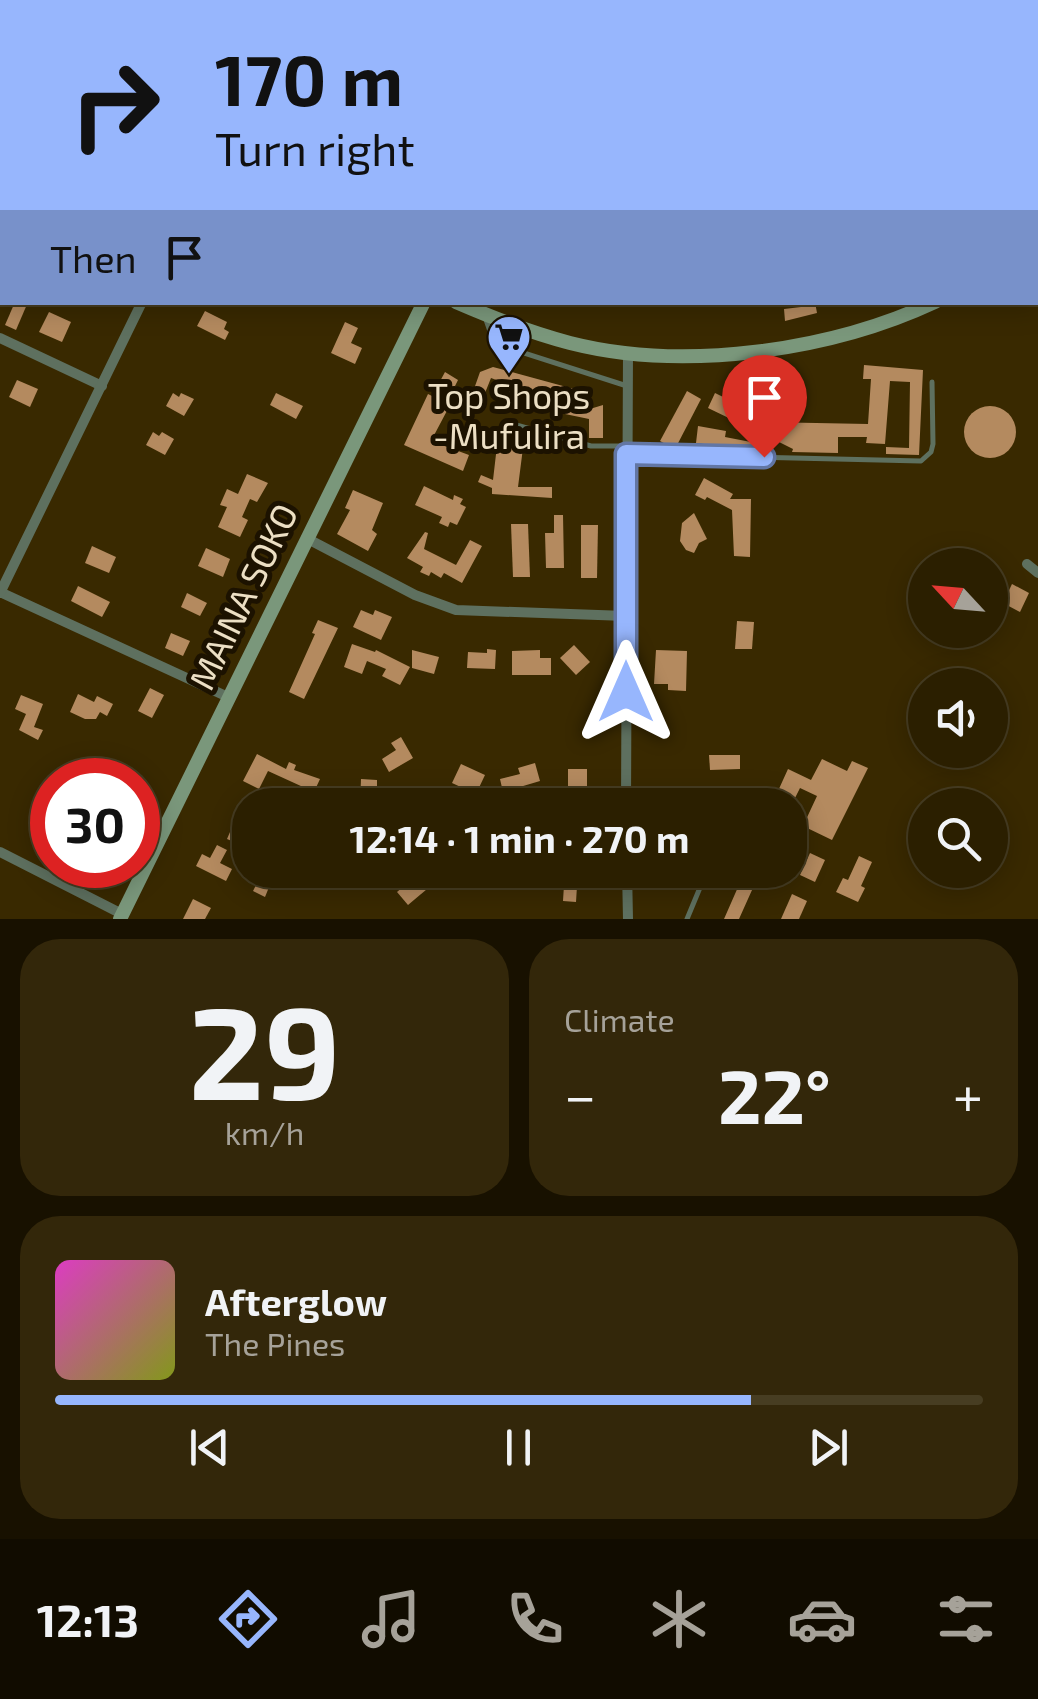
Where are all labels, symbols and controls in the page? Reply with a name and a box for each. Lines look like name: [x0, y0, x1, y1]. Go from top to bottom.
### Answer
text: 170 m: [215, 36, 403, 120]
icon: right: [50, 40, 180, 170]
text: Turn right: [215, 121, 415, 175]
icon: arrive: [157, 230, 212, 285]
text: Then: [50, 235, 137, 281]
supermarket icon: Top Shops -Mufulira: [486, 314, 532, 375]
pin: [722, 355, 807, 458]
icon: arrive: [737, 370, 792, 425]
place label: Top Shops -Mufulira: [428, 374, 590, 456]
street label: MAINA SOKO: [179, 496, 305, 696]
north arrow: [908, 548, 1008, 648]
map controls: [908, 548, 1008, 888]
position arrow: [574, 640, 678, 744]
button: sound: [908, 668, 1008, 768]
speed limit sign: 30: [30, 758, 160, 888]
button: search: [908, 788, 1008, 888]
text: 12:14 · 1 min · 270 m: [349, 815, 690, 861]
text: 29: [188, 970, 341, 1126]
text: Climate: [564, 1000, 675, 1038]
text: 22°: [718, 1049, 831, 1139]
text: −: [564, 1061, 596, 1127]
text: +: [953, 1061, 983, 1127]
text: km/h: [225, 1113, 304, 1151]
text: Afterglow: [205, 1278, 387, 1324]
text: The Pines: [205, 1324, 345, 1362]
icon: previous: [182, 1420, 237, 1475]
icon: pause: [491, 1420, 546, 1475]
icon: next: [801, 1420, 856, 1475]
icon: directions: [213, 1584, 283, 1654]
icon: music: [356, 1584, 426, 1654]
icon: phone: [500, 1584, 570, 1654]
icon: climate: [644, 1584, 714, 1654]
icon: car: [787, 1584, 857, 1654]
icon: filters: [931, 1584, 1001, 1654]
text: 12:13: [37, 1592, 139, 1646]

